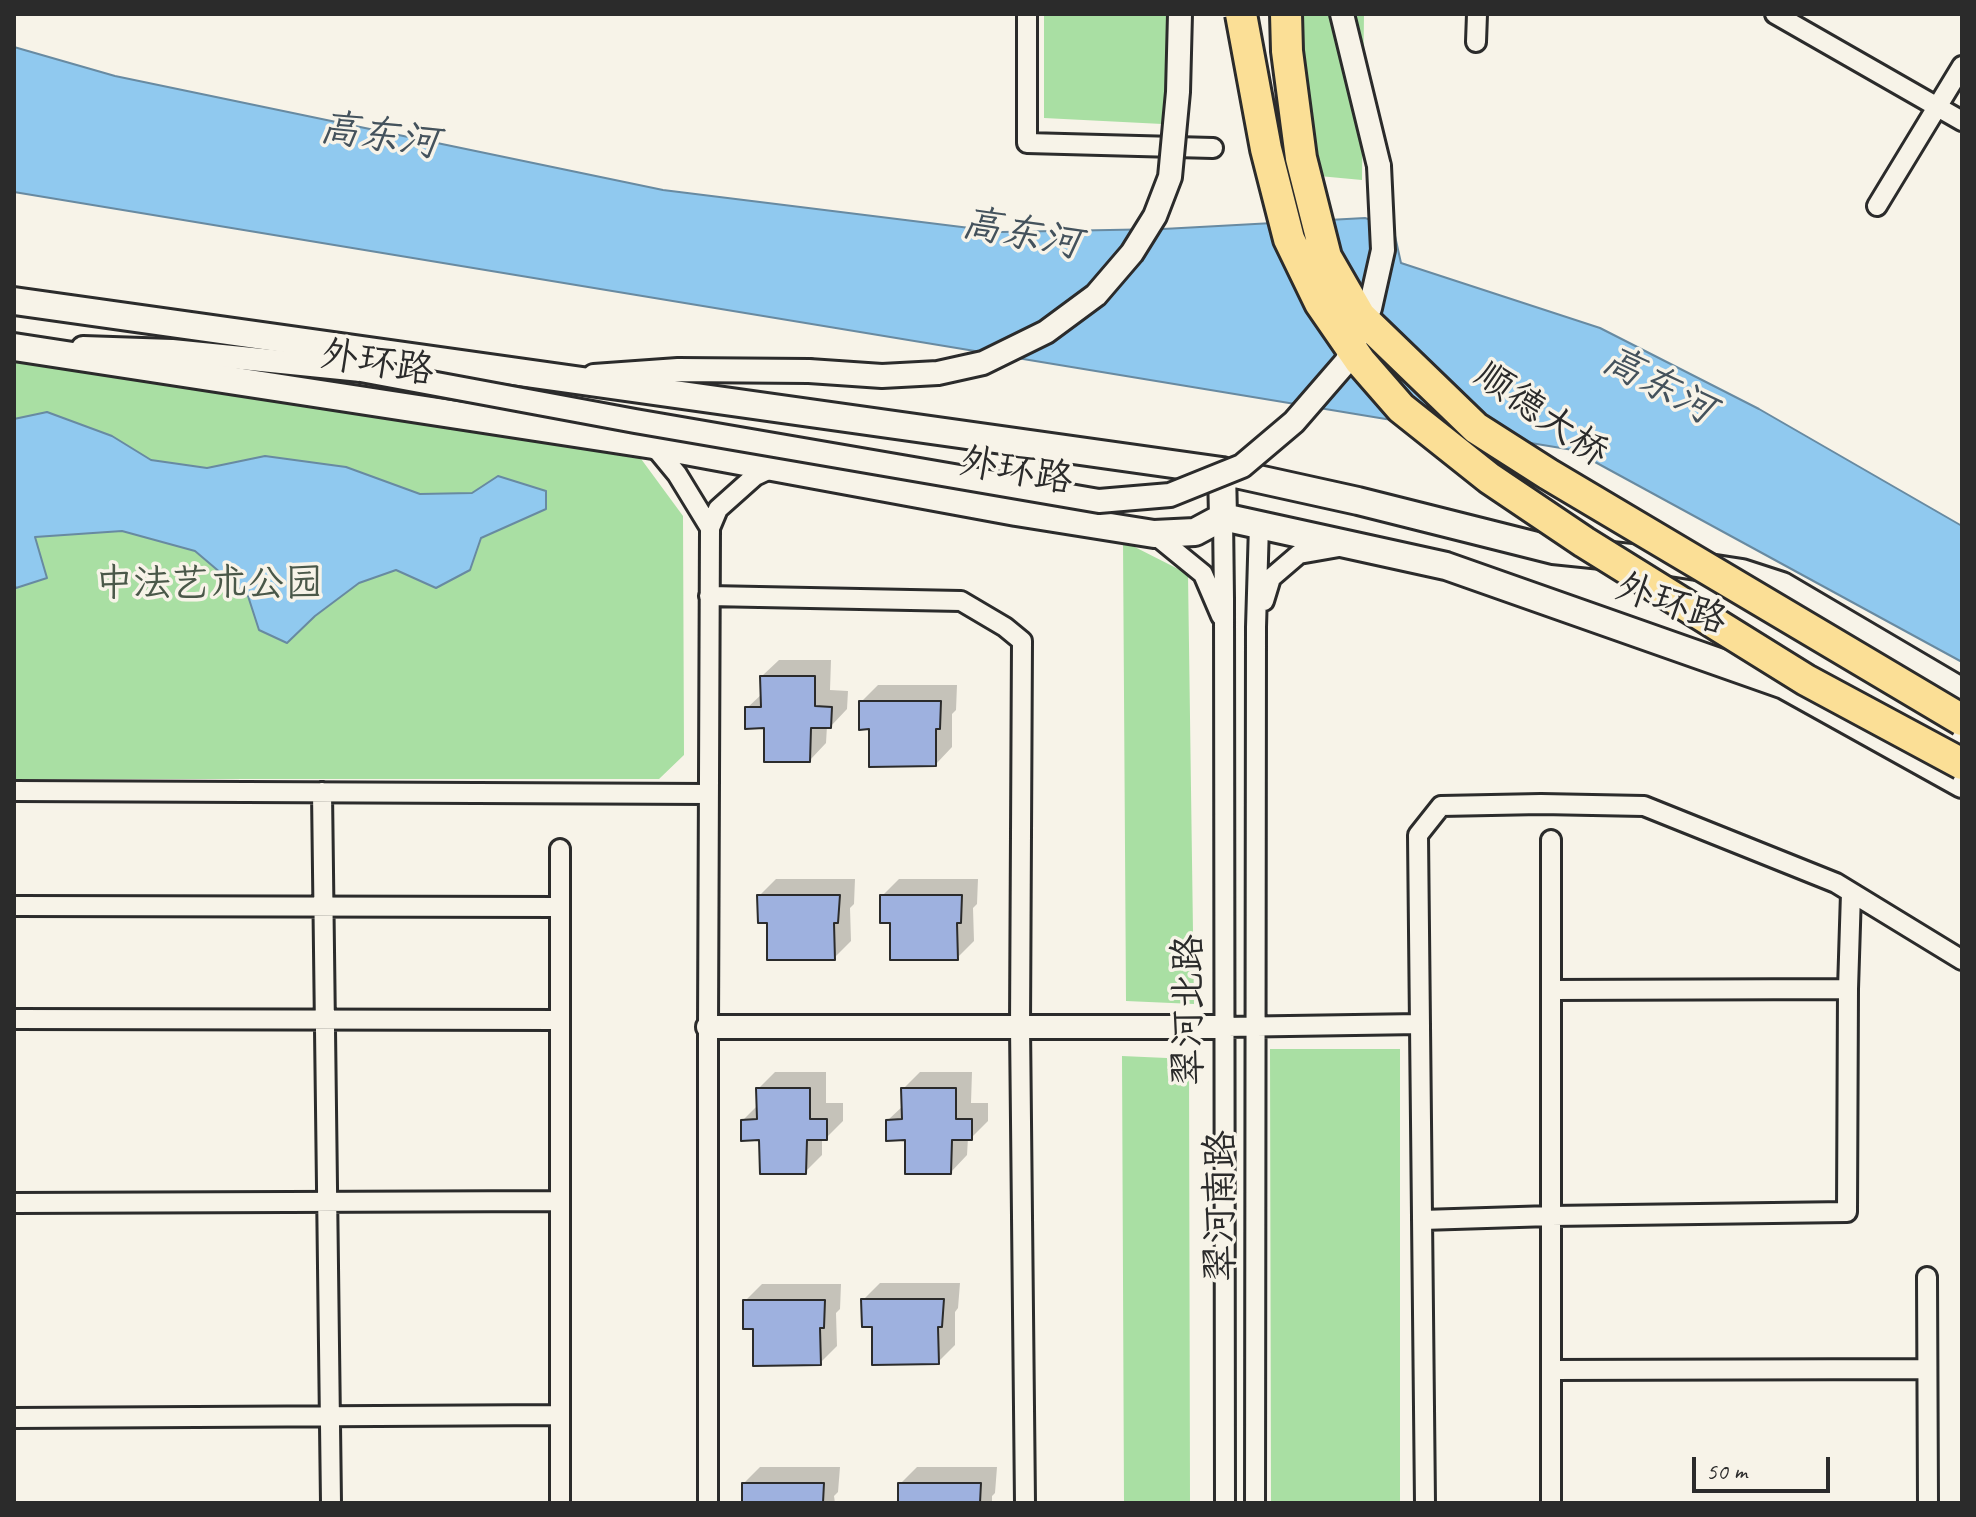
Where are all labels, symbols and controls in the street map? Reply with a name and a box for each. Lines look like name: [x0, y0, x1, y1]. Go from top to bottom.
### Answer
water label: 高东河: [316, 105, 442, 169]
water label: 高东河: [958, 200, 1084, 270]
street label: 外环路: [317, 333, 437, 395]
water label: 高东河: [1594, 337, 1722, 435]
street label: 顺德大桥: [1466, 353, 1616, 477]
street label: 外环路: [956, 440, 1076, 504]
park label: 中法艺术公园: [95, 562, 323, 608]
street label: 外环路: [1610, 565, 1732, 645]
street label: 翠河北路: [1167, 934, 1213, 1086]
street label: 翠河南路: [1199, 1130, 1245, 1282]
scale bar: [1696, 1441, 1834, 1491]
text: 50 m: [1706, 1456, 1747, 1486]

